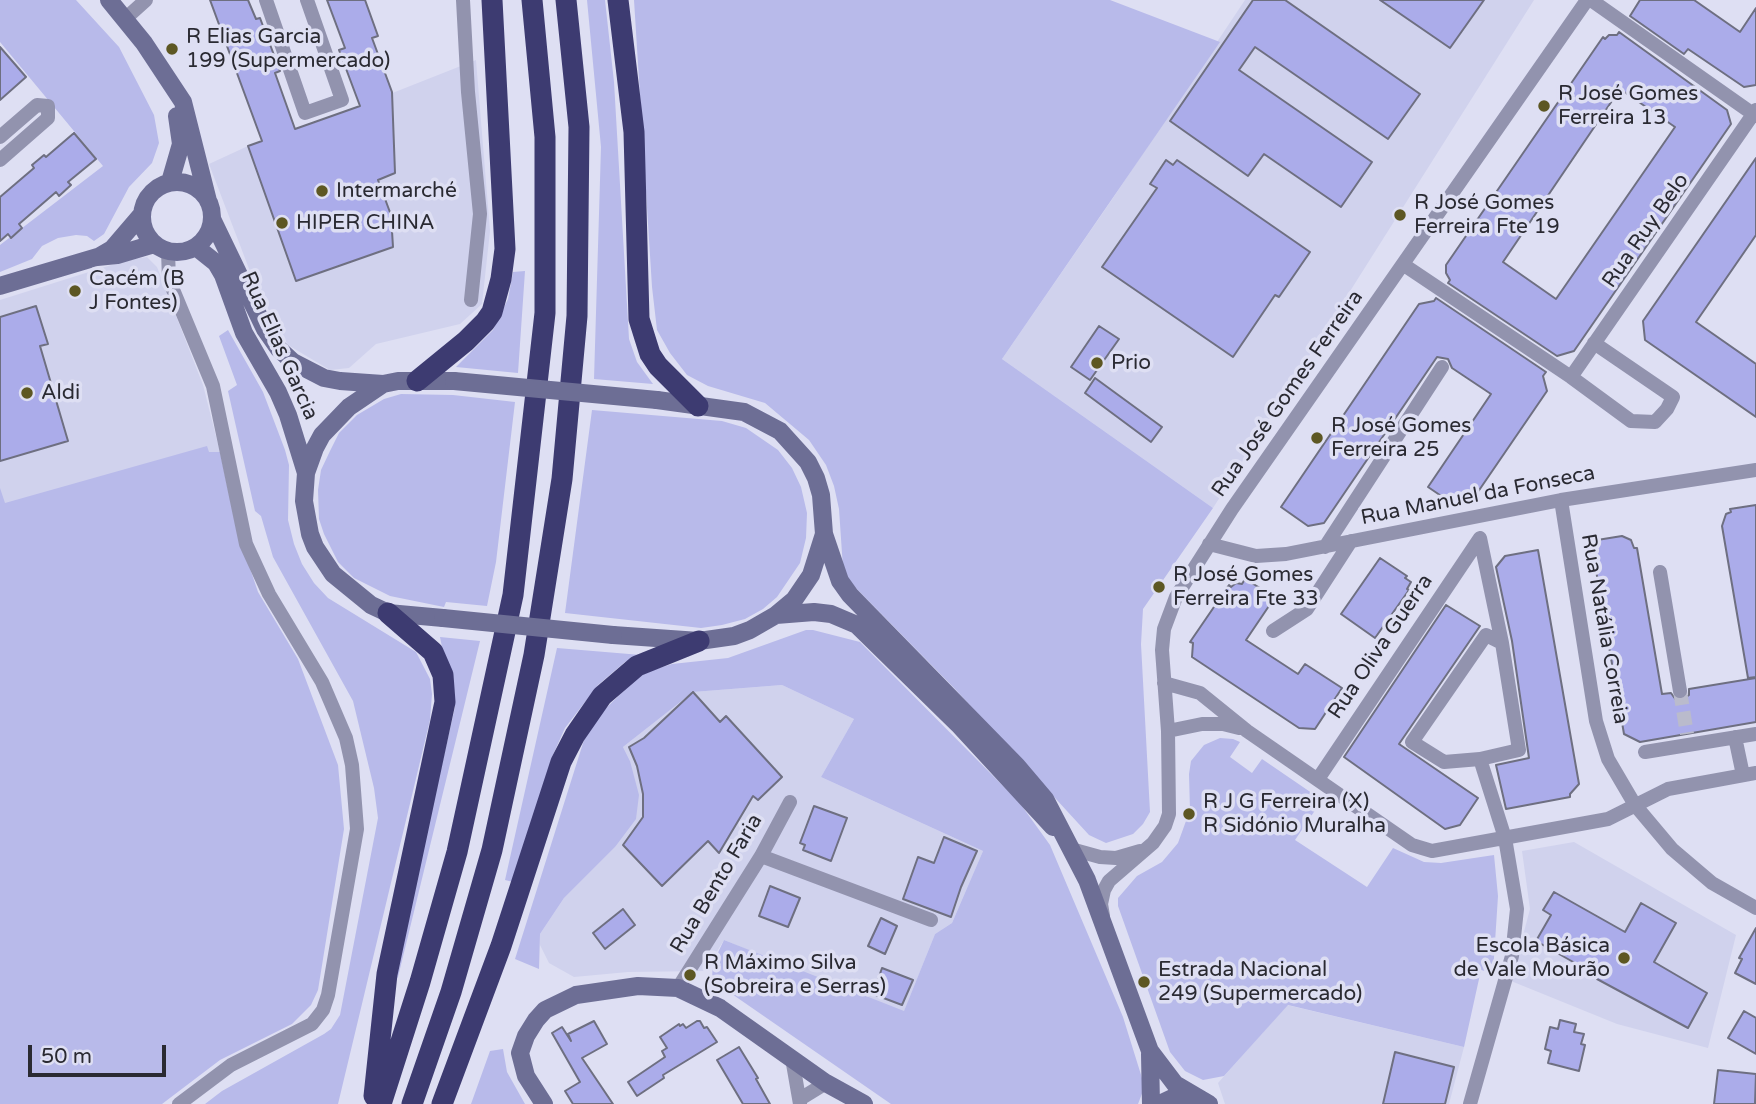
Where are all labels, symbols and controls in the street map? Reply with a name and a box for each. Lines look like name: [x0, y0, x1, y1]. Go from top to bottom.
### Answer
place label: R Elias Garcia 199 (Supermercado): [186, 24, 390, 74]
marker: R Elias Garcia 199 (Supermercado): [164, 41, 180, 57]
place label: R José Gomes Ferreira 13: [1558, 81, 1698, 131]
marker: R José Gomes Ferreira 13: [1536, 98, 1552, 114]
street label: Rua Ruy Belo: [1597, 169, 1695, 293]
place label: Intermarché: [336, 178, 457, 204]
marker: Intermarché: [314, 183, 330, 199]
place label: R José Gomes Ferreira Fte 19: [1414, 190, 1560, 240]
marker: R José Gomes Ferreira Fte 19: [1392, 207, 1408, 223]
place label: HIPER CHINA: [296, 210, 435, 236]
marker: HIPER CHINA: [274, 215, 290, 231]
place label: Cacém (B J Fontes): [89, 266, 185, 316]
street label: Rua Elias Garcia: [235, 268, 323, 424]
marker: Cacém (B J Fontes): [67, 283, 83, 299]
street label: Rua José Gomes Ferreira: [1207, 286, 1369, 502]
place label: Prio: [1111, 350, 1151, 376]
marker: Prio: [1089, 355, 1105, 371]
place label: Aldi: [41, 380, 80, 406]
marker: Aldi: [19, 385, 35, 401]
place label: R José Gomes Ferreira 25: [1331, 413, 1471, 463]
marker: R José Gomes Ferreira 25: [1309, 430, 1325, 446]
street label: Rua Manuel da Fonseca: [1359, 461, 1597, 531]
street label: Rua Natália Correia: [1575, 532, 1633, 726]
place label: R José Gomes Ferreira Fte 33: [1173, 562, 1319, 612]
street label: Rua Oliva Guerra: [1323, 570, 1439, 724]
marker: R José Gomes Ferreira Fte 33: [1151, 579, 1167, 595]
place label: R J G Ferreira (X) R Sidónio Muralha: [1203, 789, 1386, 839]
marker: R J G Ferreira (X) R Sidónio Muralha: [1181, 806, 1197, 822]
street label: Rua Bento Faria: [666, 810, 768, 958]
place label: Escola Básica de Vale Mourão: [1453, 933, 1610, 983]
place label: R Máximo Silva (Sobreira e Serras): [704, 950, 886, 1000]
marker: Escola Básica de Vale Mourão: [1616, 950, 1632, 966]
place label: Estrada Nacional 249 (Supermercado): [1158, 957, 1362, 1007]
marker: R Máximo Silva (Sobreira e Serras): [682, 967, 698, 983]
marker: Estrada Nacional 249 (Supermercado): [1136, 974, 1152, 990]
scale bar: [32, 1030, 170, 1074]
text: 50 m: [41, 1044, 92, 1069]

